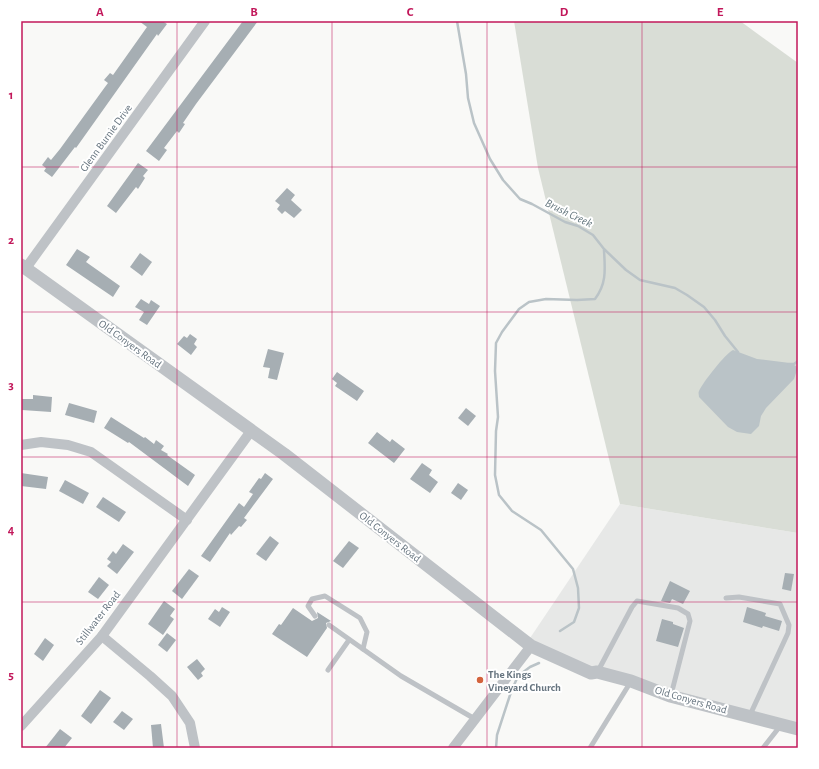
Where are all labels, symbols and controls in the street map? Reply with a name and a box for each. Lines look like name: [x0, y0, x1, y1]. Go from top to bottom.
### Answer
text: A: [96, 6, 104, 19]
text: B: [250, 6, 258, 19]
text: C: [407, 6, 414, 19]
text: D: [560, 6, 569, 19]
text: E: [717, 6, 724, 19]
text: 1: [9, 89, 13, 102]
street label: Glenn Burnie Drive: [78, 102, 134, 174]
water label: Brush Creek: [543, 196, 595, 230]
text: 2: [8, 234, 14, 247]
street label: Old Conyers Road: [97, 318, 164, 370]
text: 3: [8, 379, 14, 392]
street label: Old Conyers Road: [357, 510, 423, 564]
text: 4: [8, 524, 15, 537]
street label: Stillwater Road: [74, 589, 122, 647]
text: 5: [8, 669, 14, 682]
place label: The Kings Vineyard Church: [488, 669, 561, 693]
marker: The Kings Vineyard Church: [475, 675, 485, 685]
street label: Old Conyers Road: [654, 684, 729, 716]

